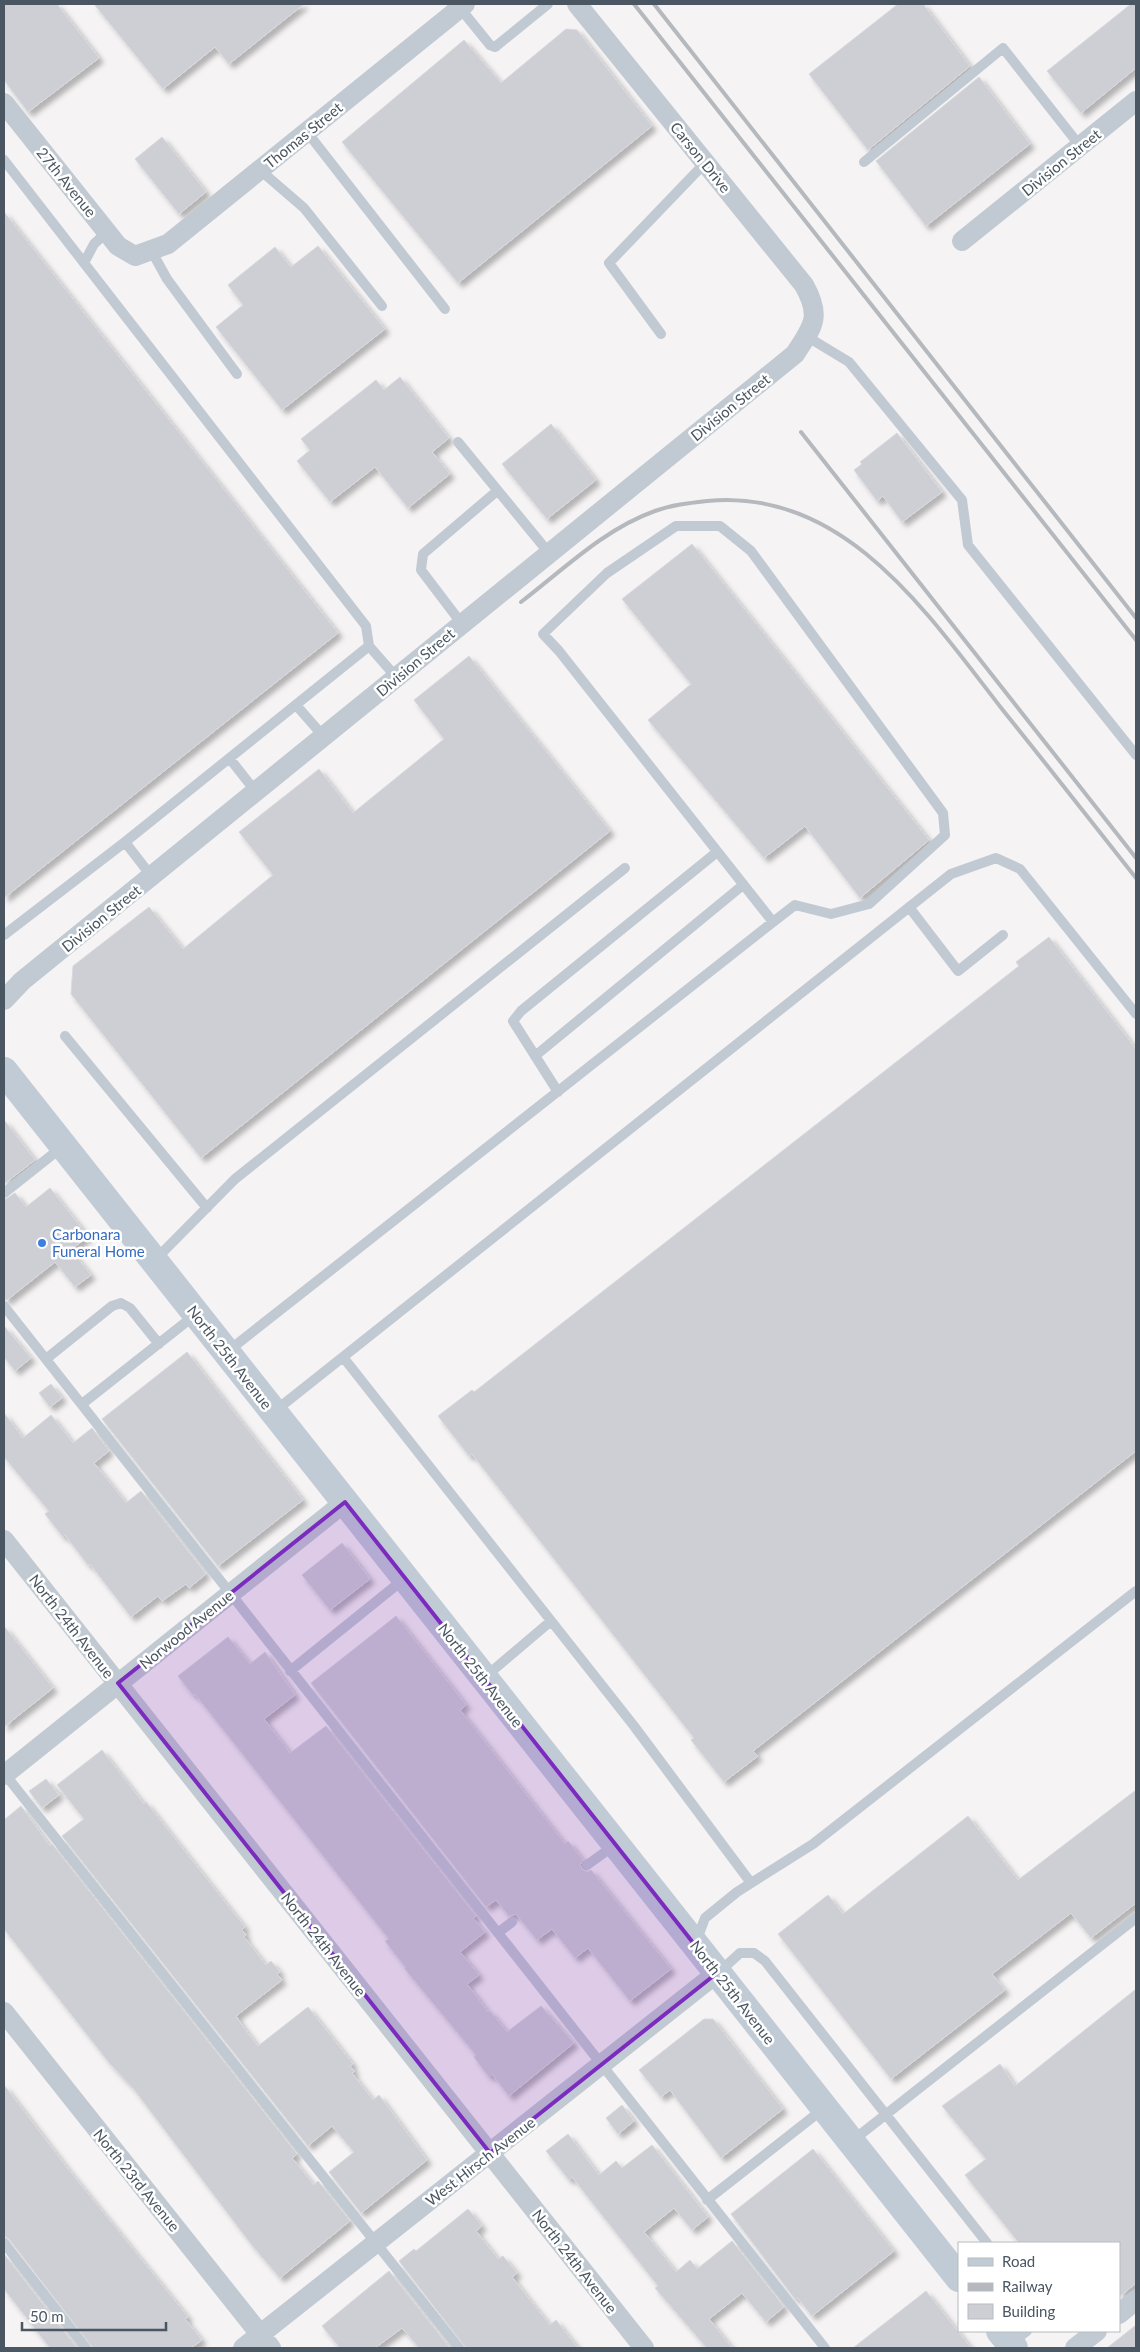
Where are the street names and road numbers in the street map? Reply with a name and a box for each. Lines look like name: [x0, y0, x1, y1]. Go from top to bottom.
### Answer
street label: Thomas Street: [260, 98, 346, 172]
street label: Carson Drive: [667, 118, 735, 196]
street label: Division Street: [1018, 124, 1105, 199]
street label: 27th Avenue: [34, 144, 101, 220]
street label: Division Street: [687, 369, 774, 444]
street label: Division Street: [372, 624, 458, 700]
street label: Division Street: [58, 880, 145, 955]
street label: North 25th Avenue: [184, 1301, 276, 1413]
street label: North 24th Avenue: [26, 1570, 118, 1682]
street label: Norwood Avenue: [136, 1586, 237, 1672]
street label: North 25th Avenue: [435, 1619, 527, 1731]
street label: North 24th Avenue: [278, 1888, 370, 2000]
street label: North 25th Avenue: [687, 1936, 779, 2048]
street label: West Hirsch Avenue: [422, 2113, 538, 2209]
street label: North 23rd Avenue: [90, 2125, 184, 2235]
street label: North 24th Avenue: [529, 2205, 621, 2317]

